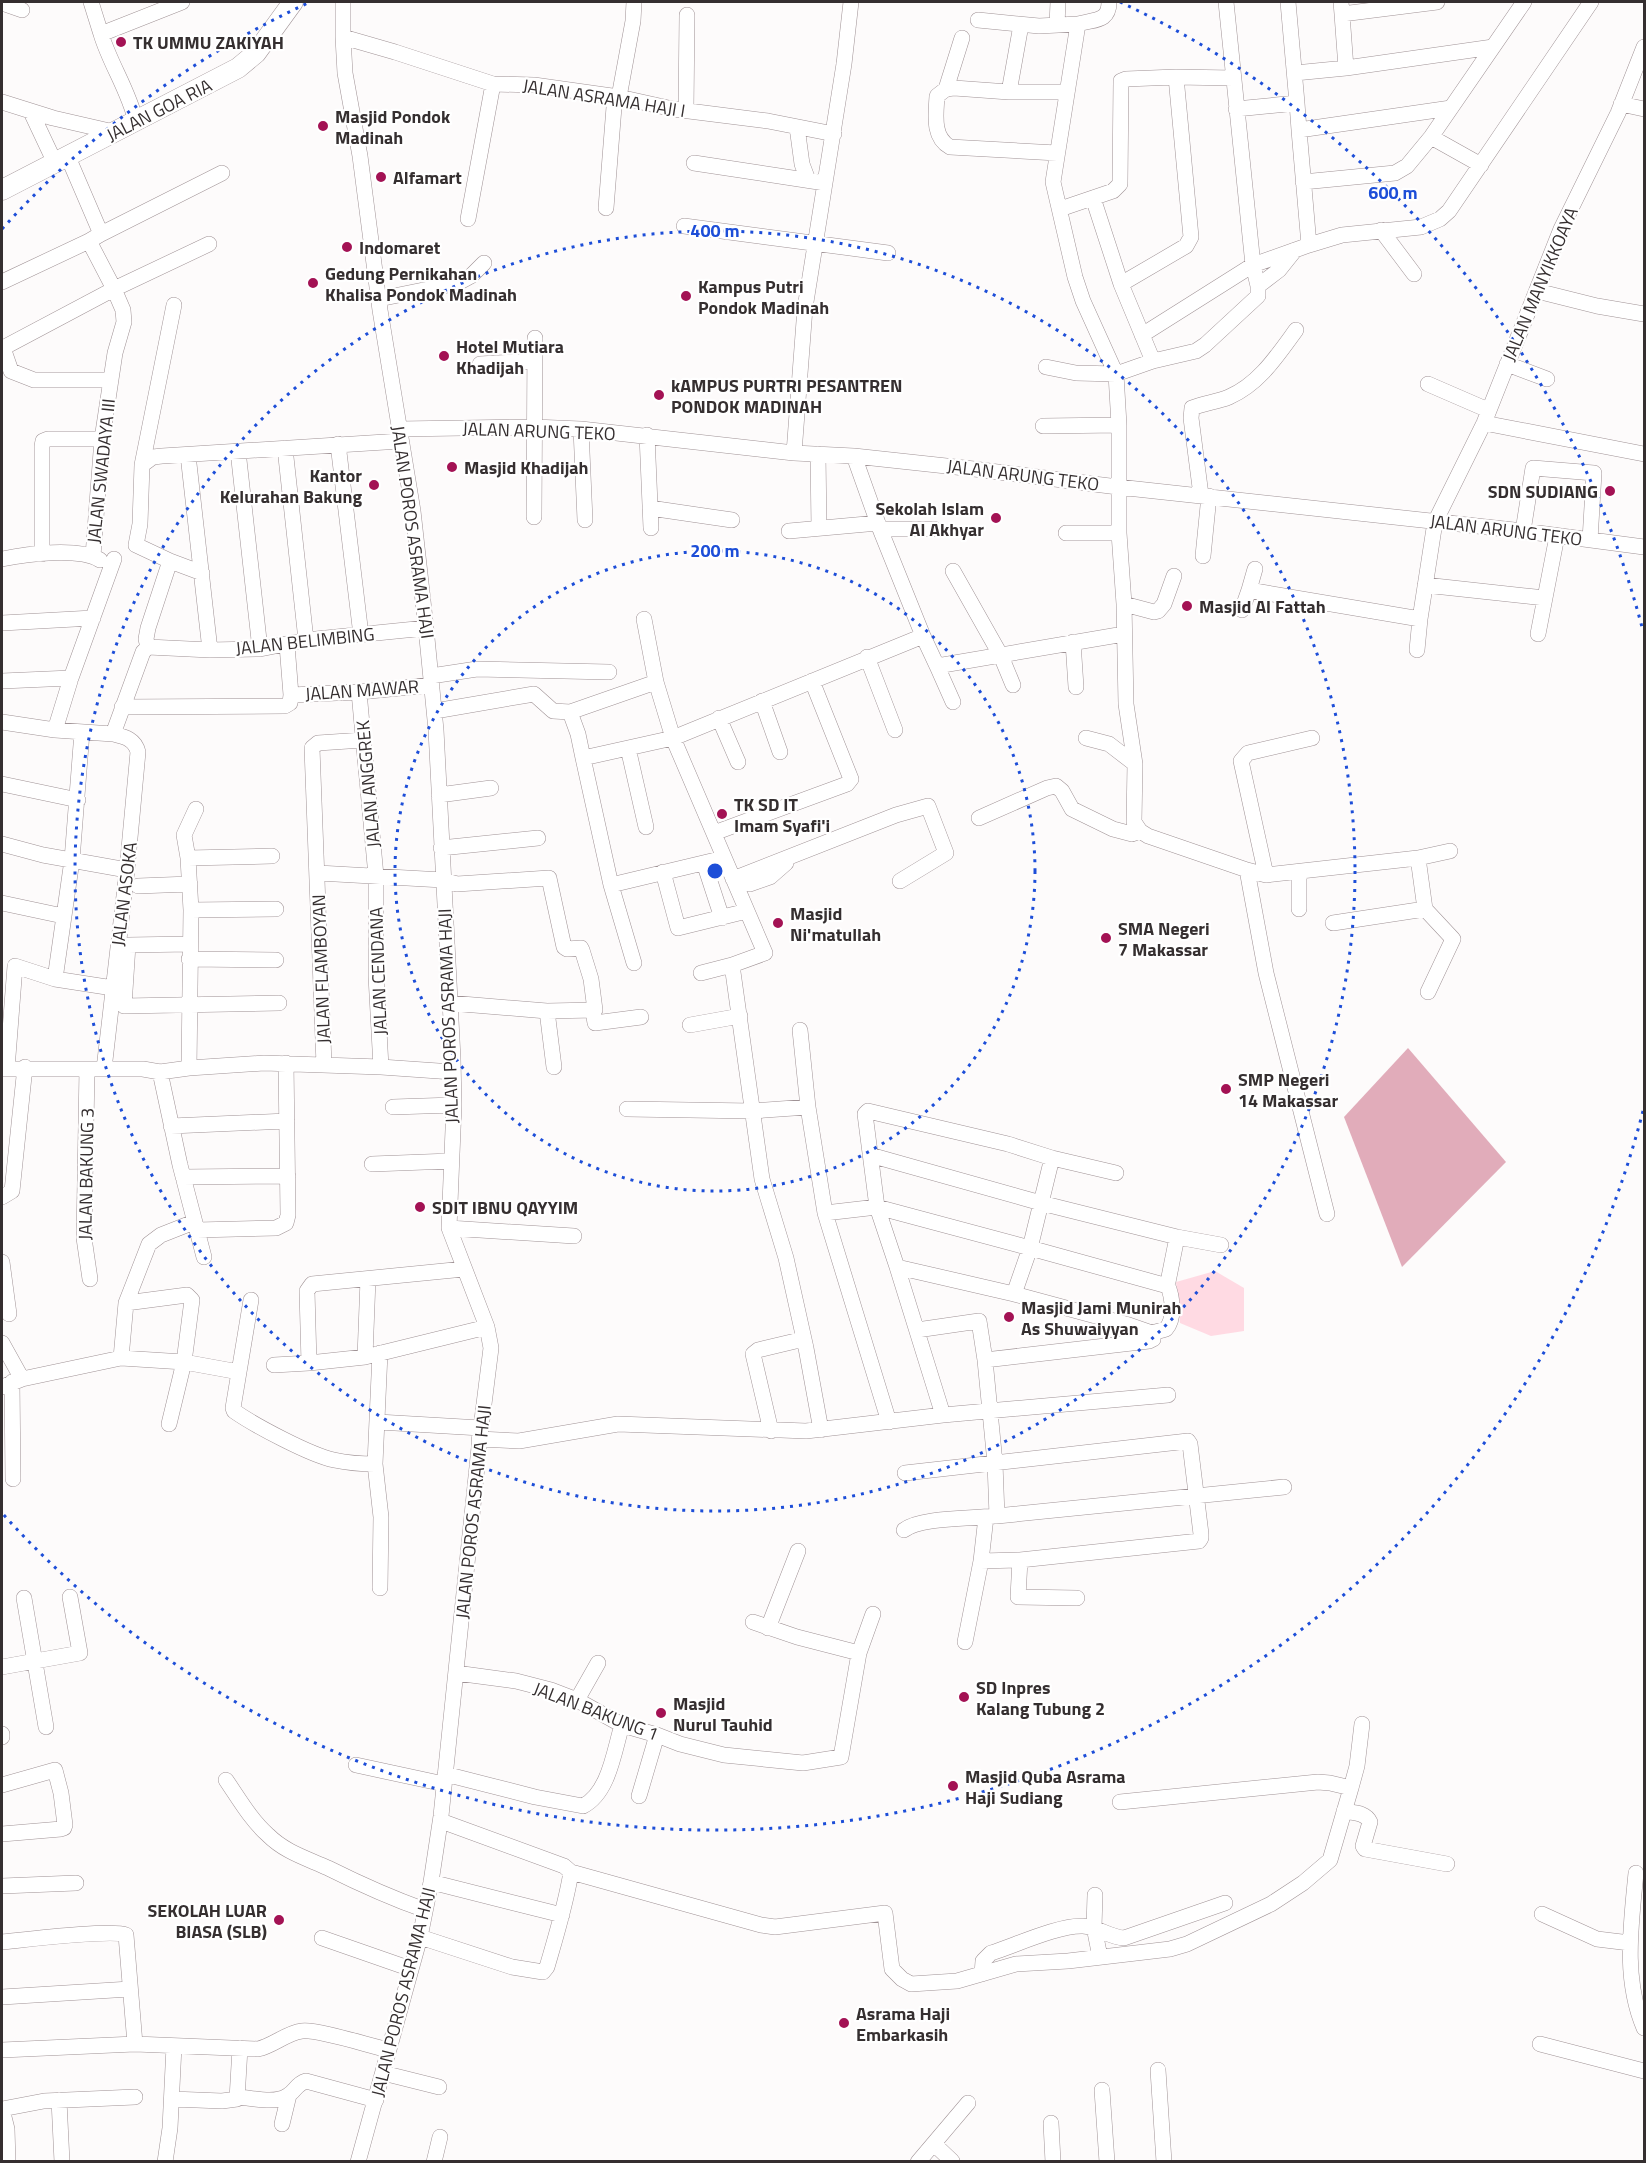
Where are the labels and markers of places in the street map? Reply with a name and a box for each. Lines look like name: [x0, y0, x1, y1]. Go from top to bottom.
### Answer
place label: TK UMMU ZAKIYAH: [133, 29, 284, 56]
marker: TK UMMU ZAKIYAH: [114, 35, 128, 49]
place label: Masjid Pondok Madinah: [335, 103, 451, 151]
marker: Masjid Pondok Madinah: [316, 119, 330, 133]
place label: Alfamart: [393, 164, 462, 191]
marker: Alfamart: [374, 170, 388, 184]
place label: Indomaret: [359, 234, 441, 261]
marker: Indomaret: [340, 240, 354, 254]
place label: Gedung Pernikahan Khalisa Pondok Madinah: [325, 260, 517, 308]
place label: Kampus Putri Pondok Madinah: [698, 273, 829, 321]
marker: Gedung Pernikahan Khalisa Pondok Madinah: [306, 276, 320, 290]
marker: Kampus Putri Pondok Madinah: [679, 289, 693, 303]
place label: Hotel Mutiara Khadijah: [456, 333, 564, 381]
marker: Hotel Mutiara Khadijah: [437, 349, 451, 363]
place label: kAMPUS PURTRI PESANTREN PONDOK MADINAH: [671, 372, 903, 420]
marker: kAMPUS PURTRI PESANTREN PONDOK MADINAH: [652, 388, 666, 402]
place label: Masjid Khadijah: [464, 454, 588, 481]
marker: Masjid Khadijah: [445, 460, 459, 474]
place label: Kantor Kelurahan Bakung: [220, 462, 362, 510]
marker: Kantor Kelurahan Bakung: [367, 478, 381, 492]
place label: SDN SUDIANG: [1488, 478, 1598, 505]
marker: SDN SUDIANG: [1603, 484, 1617, 498]
place label: Sekolah Islam Al Akhyar: [876, 495, 984, 543]
marker: Sekolah Islam Al Akhyar: [989, 511, 1003, 525]
place label: Masjid Al Fattah: [1199, 593, 1326, 620]
marker: Masjid Al Fattah: [1180, 599, 1194, 613]
place label: TK SD IT Imam Syafi'i: [734, 791, 830, 839]
marker: TK SD IT Imam Syafi'i: [715, 807, 729, 821]
centre of rings: [705, 861, 725, 881]
place label: Masjid Ni'matullah: [790, 900, 881, 948]
place label: SMA Negeri 7 Makassar: [1118, 915, 1210, 963]
marker: Masjid Ni'matullah: [771, 916, 785, 930]
marker: SMA Negeri 7 Makassar: [1099, 931, 1113, 945]
place label: SMP Negeri 14 Makassar: [1238, 1066, 1338, 1114]
marker: SMP Negeri 14 Makassar: [1219, 1082, 1233, 1096]
place label: SDIT IBNU QAYYIM: [432, 1194, 578, 1221]
marker: SDIT IBNU QAYYIM: [413, 1200, 427, 1214]
place label: Masjid Jami Munirah As Shuwaiyyan: [1021, 1294, 1181, 1342]
marker: Masjid Jami Munirah As Shuwaiyyan: [1002, 1310, 1016, 1324]
place label: SD Inpres Kalang Tubung 2: [976, 1674, 1105, 1722]
place label: Masjid Nurul Tauhid: [673, 1690, 773, 1738]
marker: SD Inpres Kalang Tubung 2: [957, 1690, 971, 1704]
marker: Masjid Nurul Tauhid: [654, 1706, 668, 1720]
place label: Masjid Quba Asrama Haji Sudiang: [965, 1763, 1125, 1811]
marker: Masjid Quba Asrama Haji Sudiang: [946, 1779, 960, 1793]
place label: SEKOLAH LUAR BIASA (SLB): [147, 1897, 267, 1945]
marker: SEKOLAH LUAR BIASA (SLB): [272, 1913, 286, 1927]
place label: Asrama Haji Embarkasih: [856, 2000, 950, 2048]
marker: Asrama Haji Embarkasih: [837, 2016, 851, 2030]

